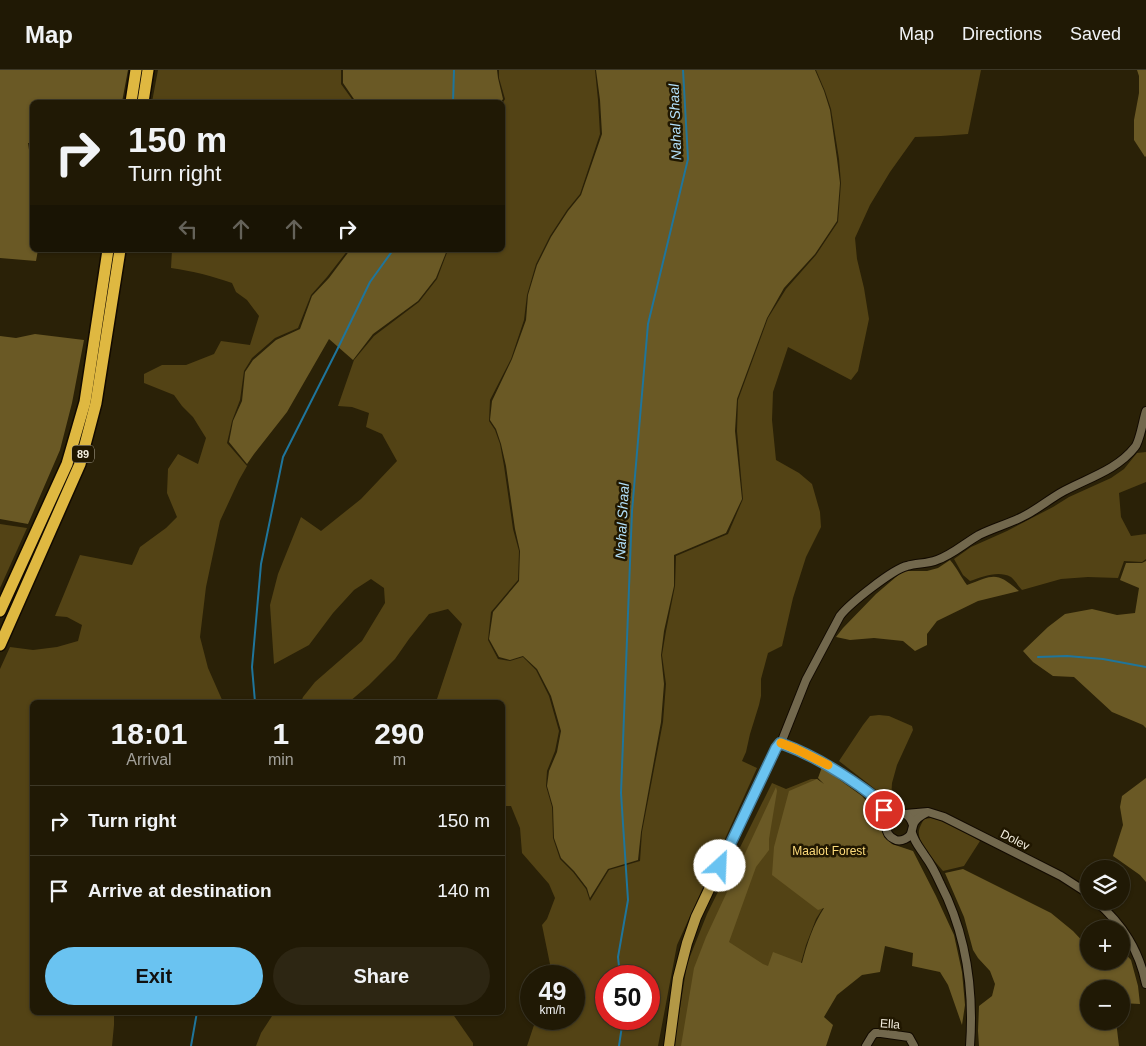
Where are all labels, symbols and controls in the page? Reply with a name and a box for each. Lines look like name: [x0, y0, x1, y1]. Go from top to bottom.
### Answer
text: Map: [25, 21, 73, 48]
text: Map: [899, 24, 934, 44]
text: Directions: [962, 24, 1042, 44]
text: Saved: [1070, 24, 1121, 44]
water label: Nahal Shaal: [666, 83, 684, 160]
icon: right: [45, 120, 110, 185]
text: 150 m: [128, 120, 227, 159]
text: Turn right: [128, 161, 221, 186]
icon: left: [174, 215, 202, 243]
icon: ahead: [227, 215, 255, 243]
icon: ahead: [280, 215, 308, 243]
icon: right: [333, 215, 361, 243]
road number: 89: [72, 446, 94, 462]
water label: Nahal Shaal: [612, 482, 632, 560]
text: 18:01: [111, 717, 187, 750]
text: 1: [272, 717, 289, 750]
text: 290: [374, 717, 424, 750]
text: Arrival: [126, 751, 172, 768]
text: min: [268, 751, 294, 768]
text: m: [393, 751, 406, 768]
pin: [863, 789, 905, 831]
icon: arrive: [870, 796, 898, 824]
icon: right: [45, 807, 73, 835]
text: Turn right: [88, 810, 176, 831]
text: 150 m: [437, 810, 490, 831]
street label: Dolev: [998, 827, 1032, 853]
position arrow: [693, 839, 745, 891]
park label: Maalot Forest: [792, 844, 866, 858]
map controls: [1080, 860, 1130, 1030]
button: layers: [1080, 860, 1130, 910]
icon: arrive: [45, 877, 73, 905]
text: Arrive at destination: [88, 880, 272, 901]
text: 140 m: [437, 880, 490, 901]
button: +: [1080, 920, 1130, 970]
button: Exit: [45, 947, 263, 1005]
button: Share: [273, 947, 490, 1005]
speed limit sign: 50: [595, 965, 660, 1030]
text: 49: [539, 977, 566, 1005]
button: −: [1080, 980, 1130, 1030]
text: km/h: [539, 1003, 566, 1017]
street label: Ella: [880, 1016, 901, 1032]

